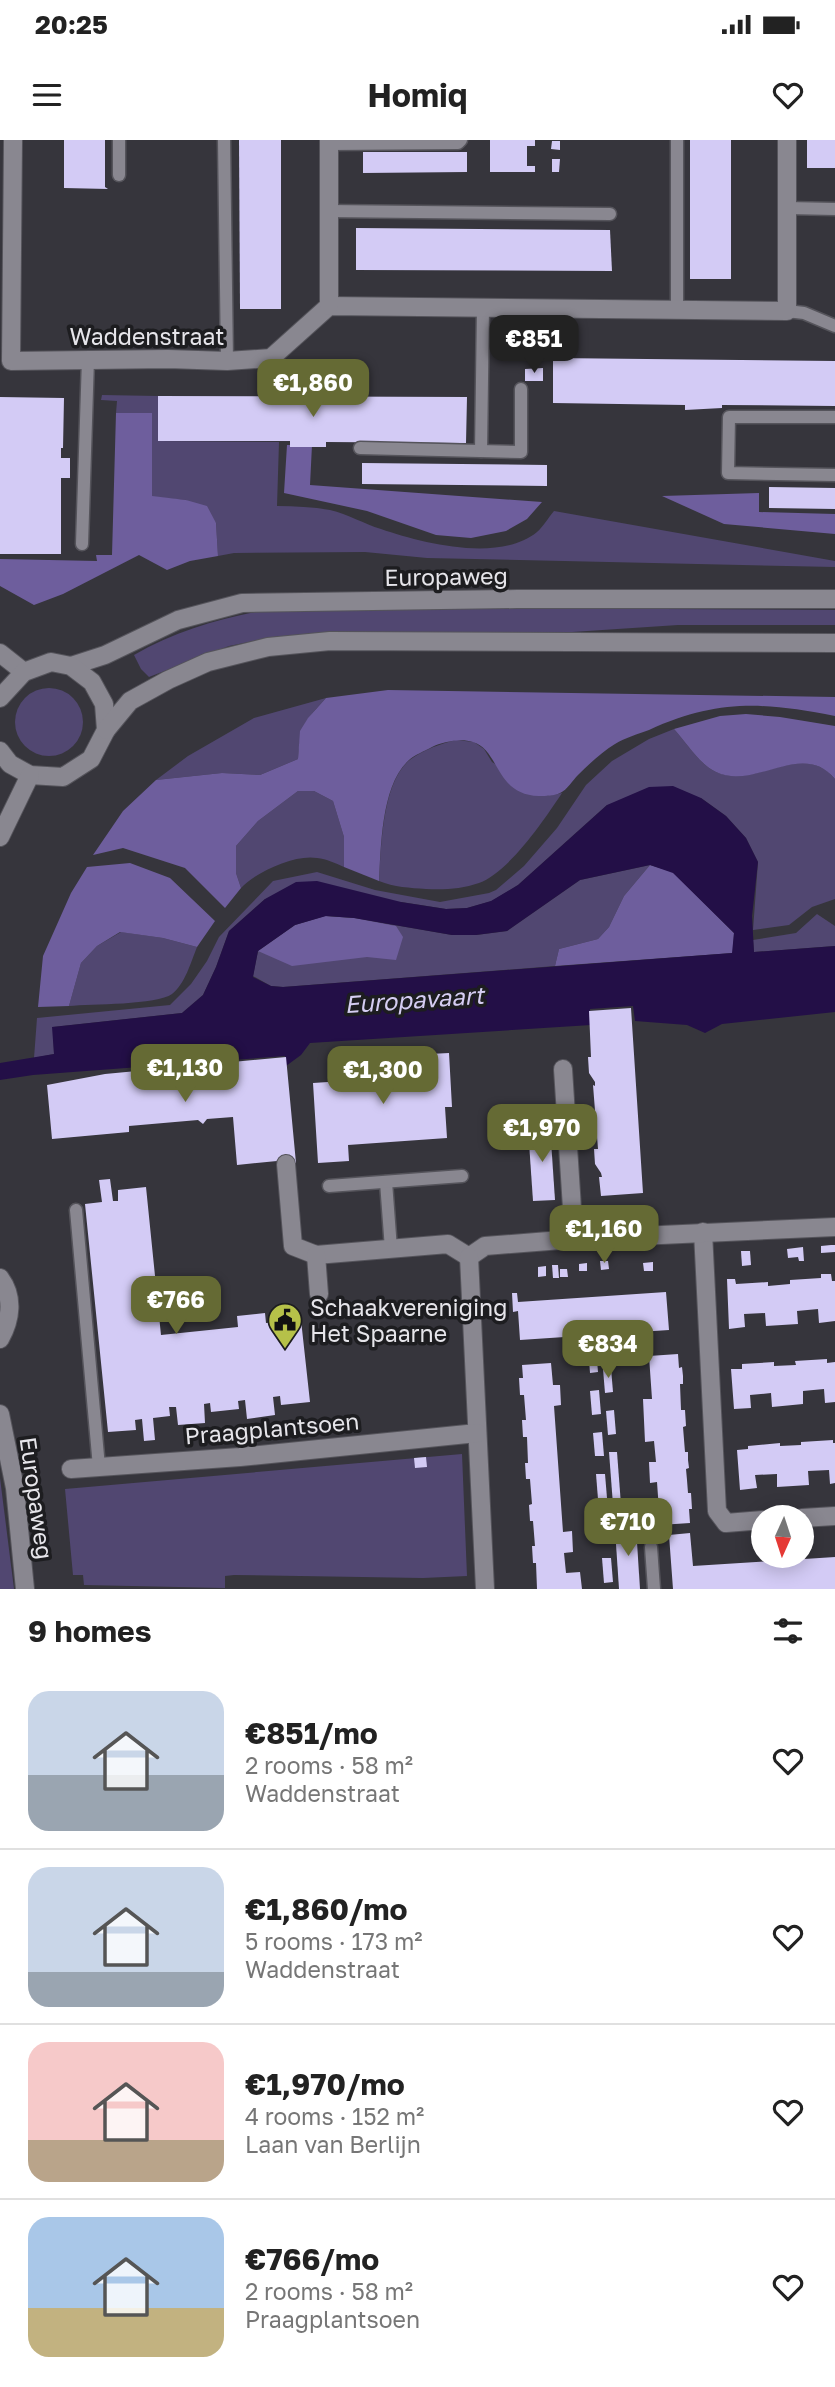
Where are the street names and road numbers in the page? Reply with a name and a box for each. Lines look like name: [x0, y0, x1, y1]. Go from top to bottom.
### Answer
street label: Waddenstraat: [69, 322, 225, 350]
street label: Europaweg: [384, 561, 508, 591]
street label: Praagplantsoen: [184, 1406, 360, 1450]
street label: Europaweg: [15, 1435, 59, 1561]

